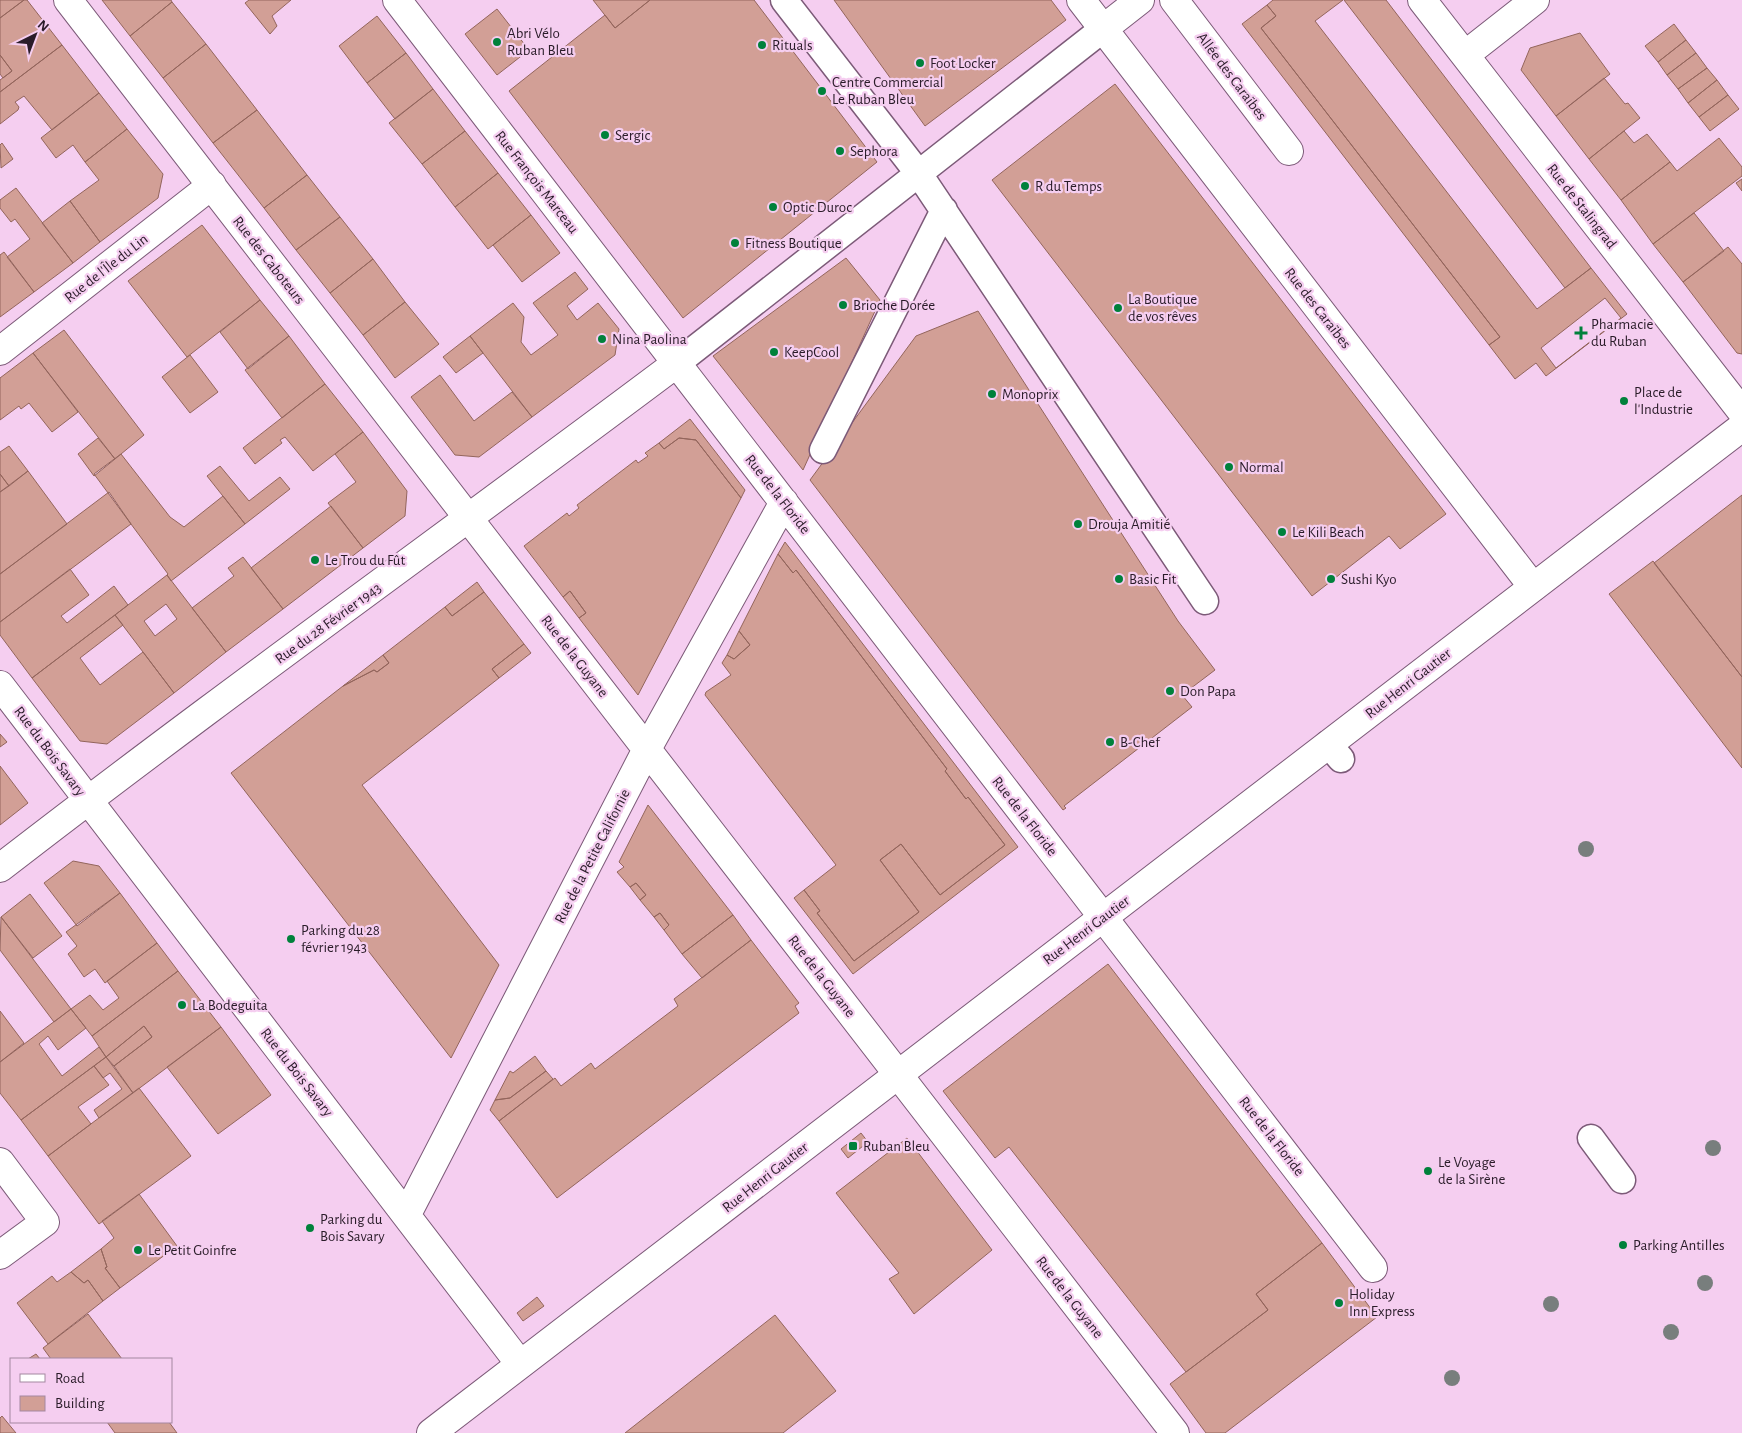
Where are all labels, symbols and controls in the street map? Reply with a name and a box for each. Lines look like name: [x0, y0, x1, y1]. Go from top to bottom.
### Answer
north arrow: [10, 10, 60, 60]
text: N: [35, 18, 51, 35]
place label: Abri Vélo Ruban Bleu: [507, 26, 574, 58]
street label: Allée des Caraïbes: [1194, 30, 1269, 123]
marker: Abri Vélo Ruban Bleu: [491, 36, 503, 48]
place label: Rituals: [772, 38, 813, 53]
marker: Rituals: [756, 39, 768, 51]
place label: Foot Locker: [930, 56, 996, 71]
marker: Foot Locker: [914, 57, 926, 69]
place label: Centre Commercial Le Ruban Bleu: [832, 75, 944, 107]
marker: Centre Commercial Le Ruban Bleu: [816, 85, 828, 97]
street label: Rue François Marceau: [492, 128, 581, 237]
place label: Sergic: [615, 128, 650, 143]
marker: Sergic: [599, 129, 611, 141]
place label: Sephora: [850, 144, 898, 159]
marker: Sephora: [834, 145, 846, 157]
street label: Rue de Stalingrad: [1544, 161, 1619, 252]
place label: R du Temps: [1035, 179, 1102, 194]
marker: R du Temps: [1019, 180, 1031, 192]
place label: Optic Duroc: [783, 200, 852, 215]
marker: Optic Duroc: [767, 201, 779, 213]
street label: Rue des Caboteurs: [230, 214, 307, 307]
street label: Rue de l'Île du Lin: [61, 231, 151, 305]
place label: Fitness Boutique: [745, 236, 842, 251]
marker: Fitness Boutique: [729, 237, 741, 249]
street label: Rue des Caraïbes: [1282, 265, 1354, 351]
place label: La Boutique de vos rêves: [1128, 292, 1197, 324]
place label: Brioche Dorée: [853, 298, 935, 313]
marker: Brioche Dorée: [837, 299, 849, 311]
marker: La Boutique de vos rêves: [1112, 302, 1124, 314]
place label: Pharmacie du Ruban: [1591, 317, 1654, 349]
marker: Pharmacie du Ruban: [1575, 327, 1587, 339]
place label: Nina Paolina: [612, 332, 687, 347]
marker: Nina Paolina: [596, 333, 608, 345]
place label: KeepCool: [784, 345, 839, 360]
marker: KeepCool: [768, 346, 780, 358]
place label: Place de l'Industrie: [1634, 385, 1693, 417]
place label: Monoprix: [1002, 387, 1059, 402]
marker: Monoprix: [986, 388, 998, 400]
marker: Place de l'Industrie: [1618, 395, 1630, 407]
street label: Rue de la Floride: [742, 452, 813, 537]
place label: Normal: [1239, 460, 1284, 475]
marker: Normal: [1223, 461, 1235, 473]
place label: Drouja Amitié: [1088, 517, 1170, 532]
marker: Drouja Amitié: [1072, 518, 1084, 530]
place label: Le Kili Beach: [1292, 525, 1364, 540]
marker: Le Kili Beach: [1276, 526, 1288, 538]
place label: Le Trou du Fût: [325, 553, 405, 568]
marker: Le Trou du Fût: [309, 554, 321, 566]
place label: Basic Fit: [1129, 572, 1177, 587]
place label: Sushi Kyo: [1341, 572, 1397, 587]
marker: Basic Fit: [1113, 573, 1125, 585]
marker: Sushi Kyo: [1325, 573, 1337, 585]
street label: Rue du 28 Février 1943: [273, 580, 384, 667]
street label: Rue de la Guyane: [538, 613, 611, 700]
street label: Rue Henri Gautier: [1363, 645, 1454, 721]
place label: Don Papa: [1180, 684, 1236, 699]
marker: Don Papa: [1164, 685, 1176, 697]
street label: Rue du Bois Savary: [11, 704, 88, 799]
place label: B-Chef: [1120, 735, 1161, 750]
marker: B-Chef: [1104, 736, 1116, 748]
street label: Rue de la Floride: [989, 774, 1060, 859]
street label: Rue de la Petite Californie: [552, 787, 633, 926]
street label: Rue Henri Gautier: [1040, 893, 1132, 968]
place label: Parking du 28 février 1943: [301, 923, 380, 955]
marker: Parking du 28 février 1943: [285, 933, 297, 945]
street label: Rue de la Guyane: [785, 933, 858, 1020]
place label: La Bodeguita: [192, 998, 268, 1013]
marker: La Bodeguita: [176, 999, 188, 1011]
street label: Rue du Bois Savary: [258, 1025, 336, 1120]
street label: Rue de la Floride: [1236, 1094, 1307, 1179]
street label: Rue Henri Gautier: [720, 1139, 811, 1215]
place label: Ruban Bleu: [863, 1139, 930, 1154]
marker: Ruban Bleu: [847, 1140, 859, 1152]
place label: Le Voyage de la Sirène: [1438, 1155, 1505, 1187]
marker: Le Voyage de la Sirène: [1422, 1165, 1434, 1177]
place label: Parking du Bois Savary: [320, 1212, 385, 1244]
marker: Parking du Bois Savary: [304, 1222, 316, 1234]
place label: Parking Antilles: [1633, 1238, 1725, 1253]
marker: Parking Antilles: [1617, 1239, 1629, 1251]
place label: Le Petit Goinfre: [148, 1243, 237, 1258]
marker: Le Petit Goinfre: [132, 1244, 144, 1256]
street label: Rue de la Guyane: [1033, 1254, 1106, 1341]
place label: Holiday Inn Express: [1349, 1287, 1415, 1319]
marker: Holiday Inn Express: [1333, 1297, 1345, 1309]
legend: [10, 1358, 172, 1423]
text: Road: [55, 1371, 85, 1386]
text: Building: [55, 1396, 105, 1411]

